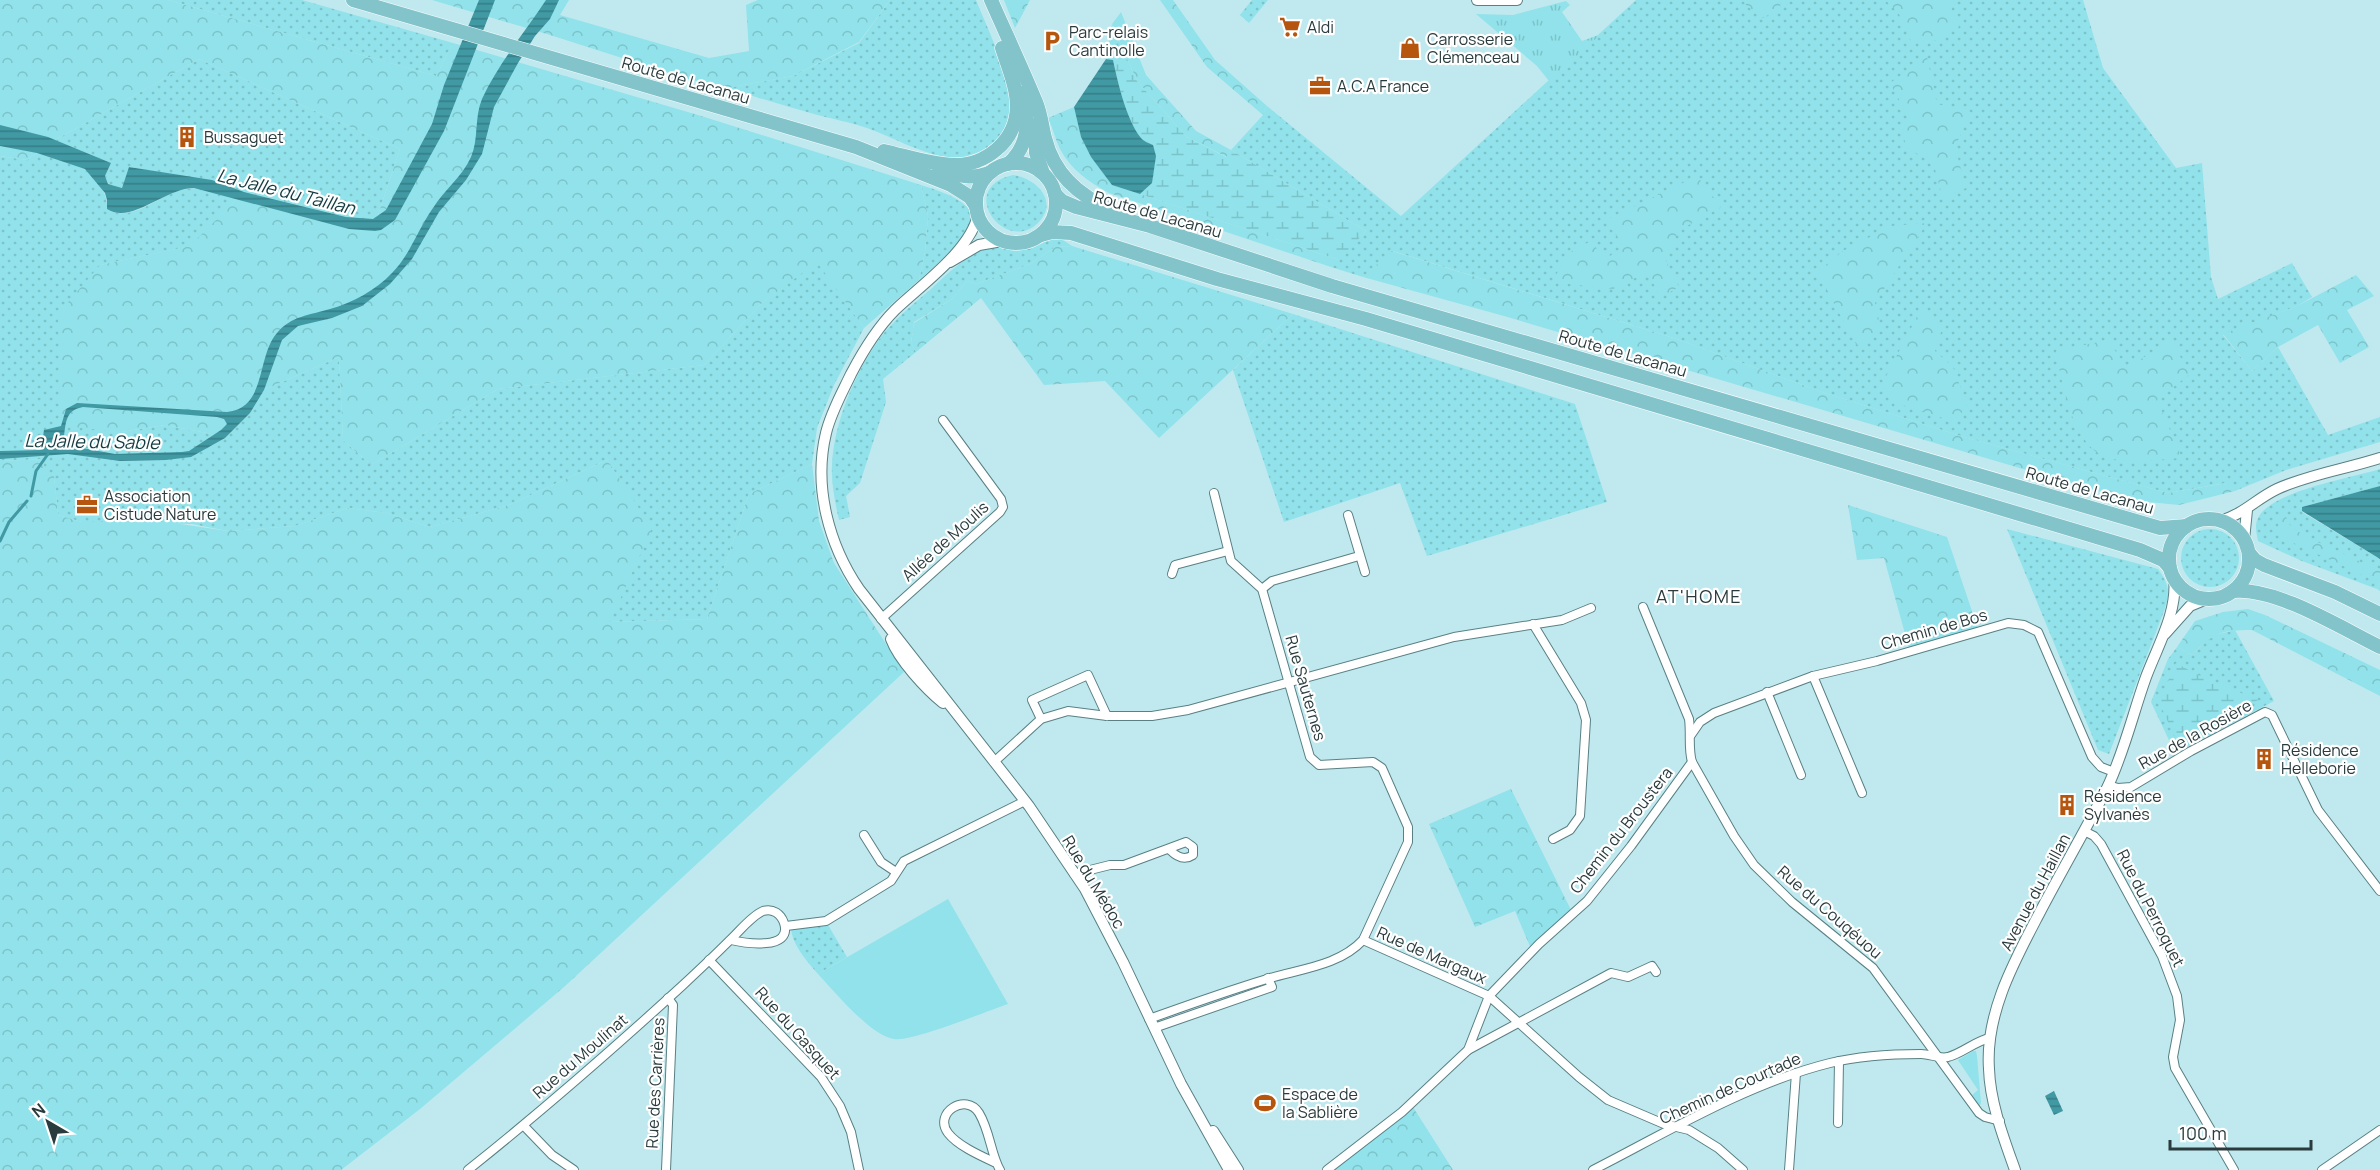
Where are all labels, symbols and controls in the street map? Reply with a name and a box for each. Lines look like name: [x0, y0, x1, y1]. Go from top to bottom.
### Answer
supermarket icon: Aldi: [1278, 15, 1302, 39]
place label: Aldi: [1307, 16, 1334, 38]
place label: Parc-relais Cantinolle: [1069, 21, 1148, 61]
place label: Carrosserie Clémenceau: [1427, 28, 1520, 68]
parking icon: Parc-relais Cantinolle: [1040, 29, 1064, 53]
shop icon: Carrosserie Clémenceau: [1398, 36, 1422, 60]
street label: Route de Lacanau: [619, 51, 753, 109]
office icon: A.C.A France: [1308, 74, 1332, 98]
place label: A.C.A France: [1337, 75, 1429, 97]
building icon: Bussaguet: [175, 125, 199, 149]
place label: Bussaguet: [204, 126, 284, 148]
water label: La Jalle du Taillan: [215, 162, 359, 220]
street label: Route de Lacanau: [1091, 185, 1225, 243]
street label: Route de Lacanau: [1556, 324, 1690, 382]
water label: La Jalle du Sable: [24, 428, 161, 454]
street label: Route de Lacanau: [2023, 461, 2157, 519]
place label: Association Cistude Nature: [104, 485, 216, 525]
office icon: Association Cistude Nature: [75, 493, 99, 517]
street label: Allée de Moulis: [897, 496, 993, 586]
district label: AT'HOME: [1656, 584, 1742, 608]
street label: Chemin de Bos: [1878, 603, 1990, 655]
street label: Rue Sauternes: [1280, 633, 1332, 743]
street label: Rue de la Rosière: [2135, 694, 2255, 774]
place label: Résidence Helleborie: [2281, 739, 2359, 779]
building icon: Résidence Helleborie: [2252, 747, 2276, 771]
street label: Chemin du Broustera: [1565, 762, 1677, 898]
place label: Résidence Sylvanès: [2084, 785, 2162, 825]
building icon: Résidence Sylvanès: [2055, 793, 2079, 817]
street label: Avenue du Haillan: [1995, 830, 2075, 954]
street label: Rue du Médoc: [1058, 831, 1131, 933]
street label: Rue du Perroquet: [2112, 846, 2190, 970]
street label: Rue du Couqéuou: [1773, 860, 1887, 964]
street label: Rue de Margaux: [1374, 921, 1491, 989]
street label: Rue du Gasquet: [750, 982, 846, 1084]
street label: Rue du Moulinat: [528, 1009, 632, 1103]
street label: Rue des Carrières: [641, 1017, 669, 1149]
street label: Chemin de Courtade: [1656, 1047, 1804, 1129]
place label: Espace de la Sablière: [1282, 1083, 1358, 1123]
sports icon: Espace de la Sablière: [1253, 1091, 1277, 1115]
north arrow: [18, 1092, 78, 1152]
text: N: [27, 1098, 50, 1123]
scale bar: [2170, 1113, 2311, 1151]
text: 100 m: [2179, 1121, 2227, 1145]

